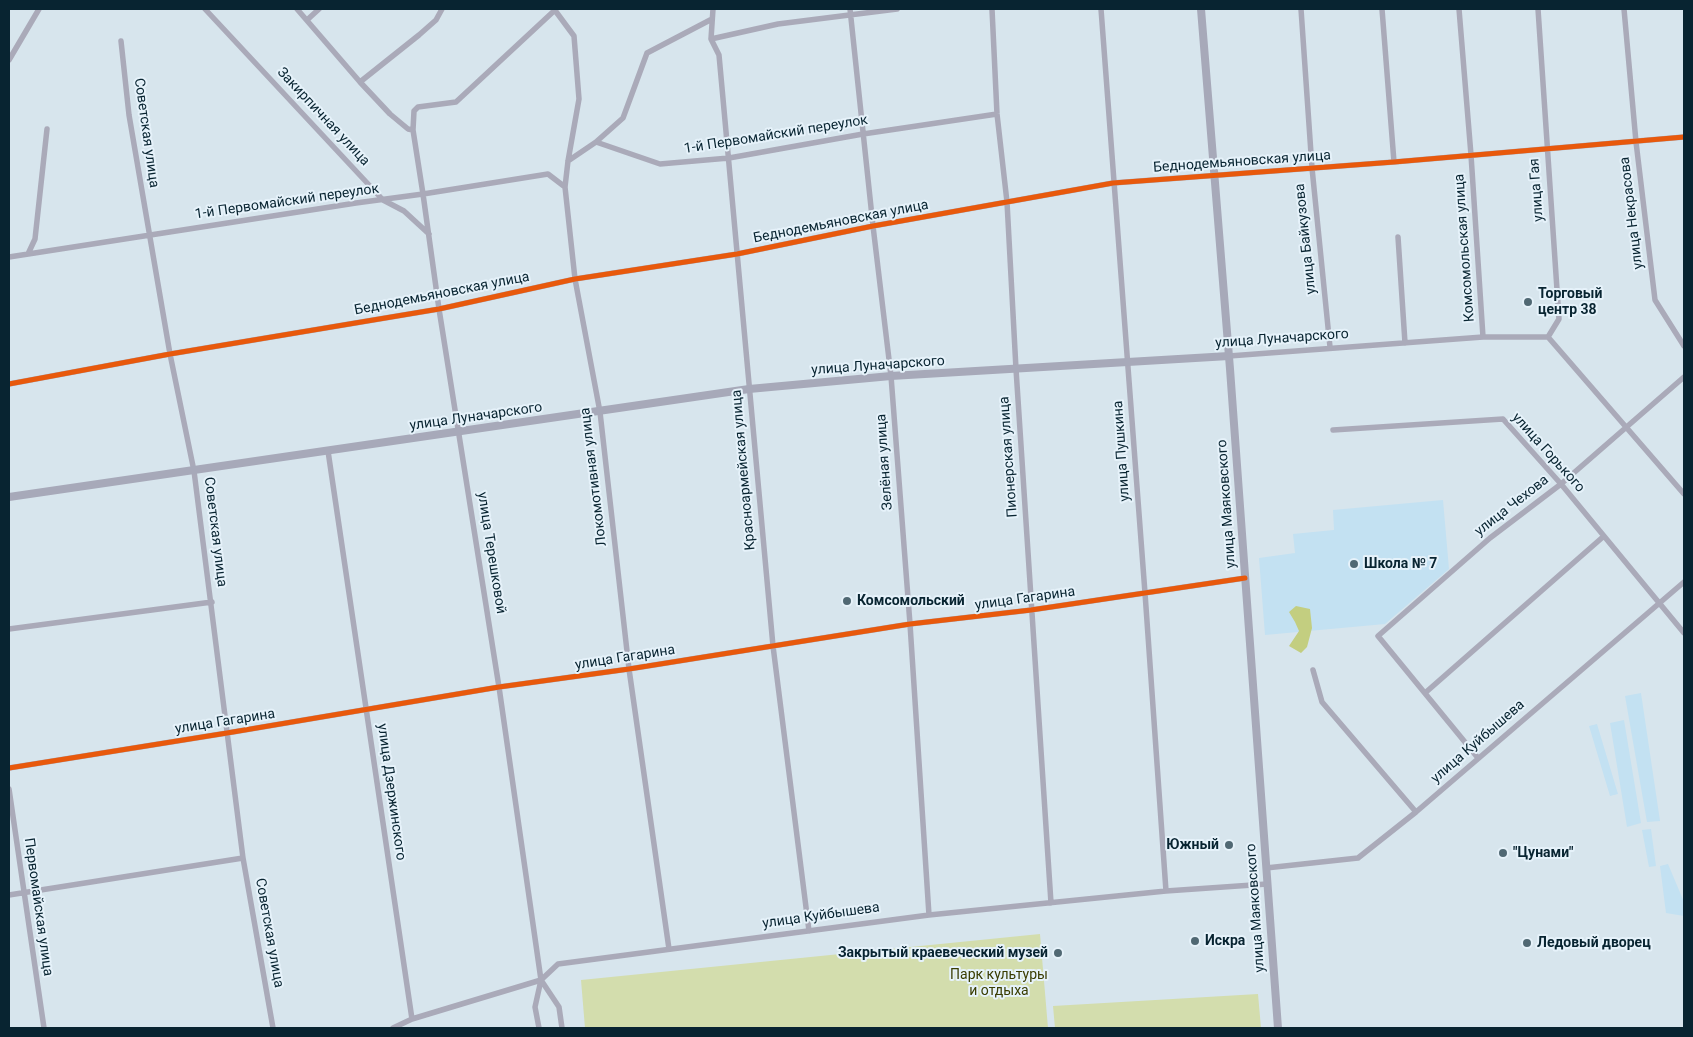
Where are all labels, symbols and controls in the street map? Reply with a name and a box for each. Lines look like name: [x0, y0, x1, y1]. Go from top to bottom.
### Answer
street label: Закирпичная улица: [273, 64, 373, 170]
street label: Советская улица: [130, 77, 162, 189]
street label: 1-й Первомайский переулок: [683, 112, 869, 158]
street label: Беднодемьяновская улица: [1153, 147, 1331, 177]
street label: улица Некрасова: [1617, 156, 1647, 270]
street label: улица Гая: [1526, 158, 1548, 222]
street label: Комсомольская улица: [1451, 173, 1479, 323]
street label: 1-й Первомайский переулок: [194, 181, 380, 223]
street label: улица Байкузова: [1292, 183, 1320, 295]
street label: Беднодемьяновская улица: [752, 197, 930, 247]
street label: Беднодемьяновская улица: [353, 269, 531, 319]
place label: Торговый центр 38: [1538, 286, 1602, 318]
marker: Торговый центр 38: [1522, 296, 1534, 308]
street label: улица Луначарского: [1215, 326, 1349, 352]
street label: улица Луначарского: [811, 353, 945, 379]
street label: Красноармейская улица: [729, 389, 759, 551]
street label: Пионерская улица: [996, 396, 1022, 518]
street label: улица Луначарского: [409, 399, 543, 435]
street label: улица Пушкина: [1110, 400, 1134, 502]
street label: Локомотивная улица: [577, 407, 611, 547]
street label: улица Горького: [1508, 410, 1588, 496]
street label: Зелёная улица: [873, 413, 897, 511]
street label: улица Маяковского: [1214, 439, 1240, 569]
street label: улица Чехова: [1472, 472, 1552, 540]
street label: Советская улица: [200, 476, 230, 588]
street label: улица Терешковой: [473, 491, 509, 615]
place label: Школа № 7: [1364, 556, 1437, 572]
marker: Школа № 7: [1348, 558, 1360, 570]
street label: улица Гагарина: [974, 584, 1076, 614]
place label: Комсомольский: [857, 593, 965, 609]
marker: Комсомольский: [841, 595, 853, 607]
street label: улица Гагарина: [574, 642, 676, 674]
street label: улица Куйбышева: [1428, 697, 1528, 787]
street label: улица Гагарина: [174, 706, 276, 738]
street label: улица Дзержинского: [373, 722, 409, 862]
street label: Первомайская улица: [20, 837, 56, 977]
place label: Южный: [1166, 837, 1219, 853]
marker: Южный: [1223, 839, 1235, 851]
street label: улица Маяковского: [1243, 843, 1269, 973]
place label: "Цунами": [1513, 845, 1574, 861]
marker: "Цунами": [1497, 847, 1509, 859]
street label: Советская улица: [251, 877, 287, 989]
street label: улица Куйбышева: [761, 899, 881, 933]
place label: Искра: [1205, 933, 1245, 949]
marker: Искра: [1189, 935, 1201, 947]
place label: Ледовый дворец: [1537, 935, 1651, 951]
marker: Ледовый дворец: [1521, 937, 1533, 949]
place label: Закрытый краевеческий музей: [838, 945, 1048, 961]
marker: Закрытый краевеческий музей: [1052, 947, 1064, 959]
park label: Парк культуры и отдыха: [950, 967, 1048, 1000]

